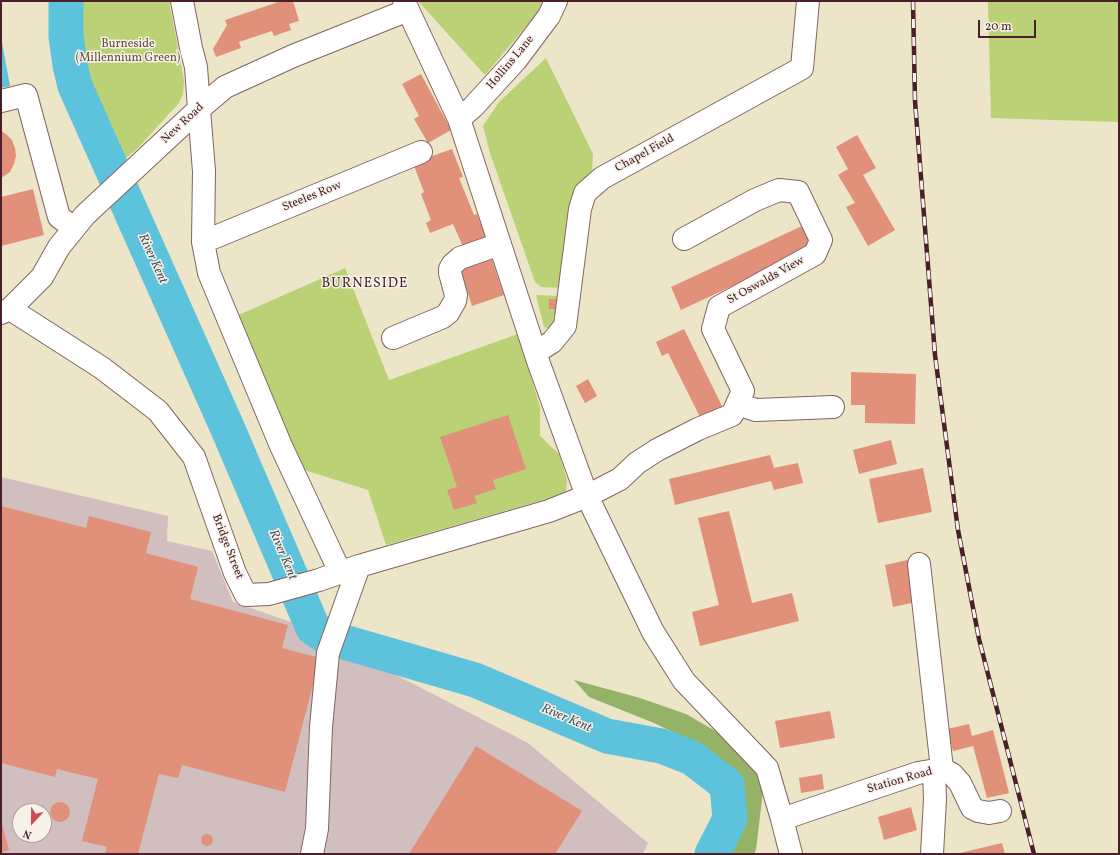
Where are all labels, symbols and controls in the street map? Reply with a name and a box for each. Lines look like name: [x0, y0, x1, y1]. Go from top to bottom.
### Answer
scale bar: [980, 12, 1038, 38]
text: 20 m: [985, 19, 1012, 35]
street label: Hollins Lane: [484, 33, 538, 93]
park label: Burneside (Millennium Green): [76, 38, 180, 66]
street label: New Road: [159, 101, 207, 147]
street label: Chapel Field: [613, 132, 677, 176]
street label: Steeles Row: [280, 179, 344, 215]
water label: River Kent: [134, 232, 170, 286]
street label: St Oswalds View: [725, 254, 807, 308]
district label: BURNESIDE: [322, 276, 408, 292]
street label: Bridge Street: [208, 512, 246, 582]
water label: River Kent: [264, 528, 300, 582]
water label: River Kent: [539, 701, 593, 737]
street label: Station Road: [866, 765, 934, 797]
north arrow: [12, 803, 52, 843]
text: N: [21, 825, 34, 842]

